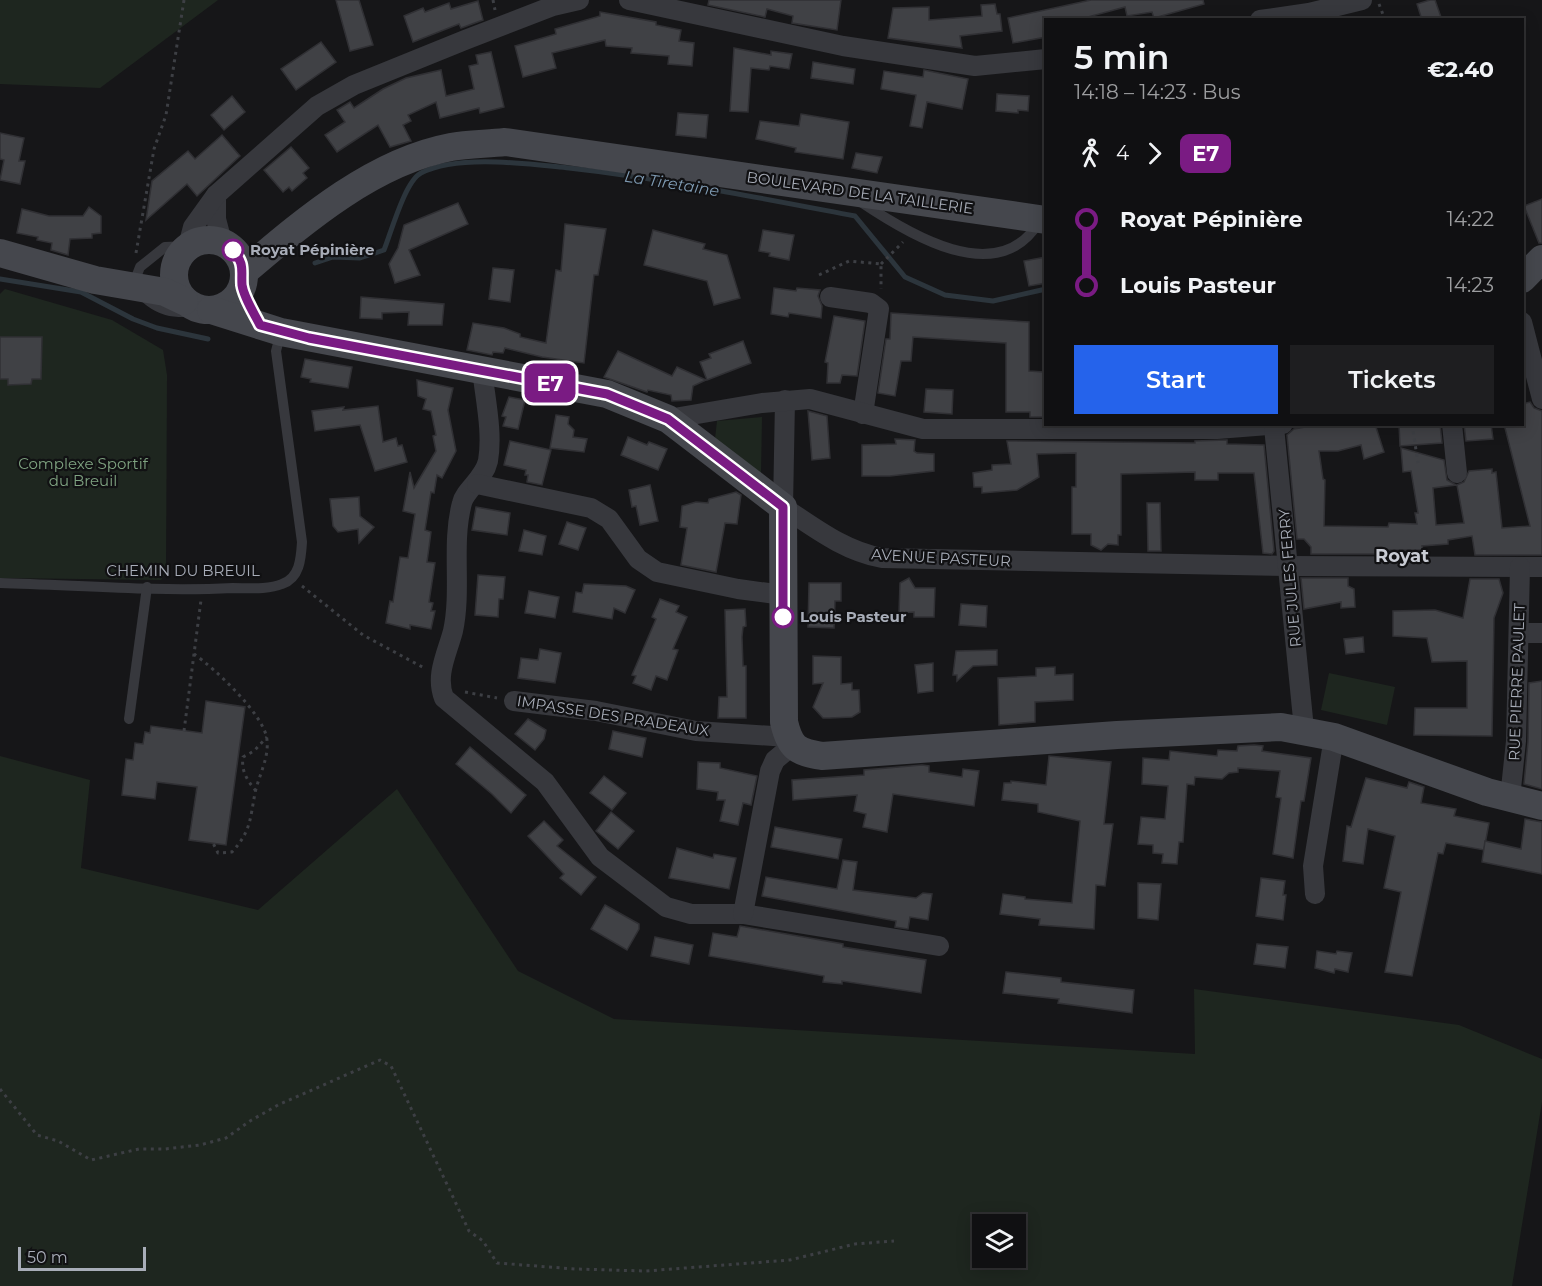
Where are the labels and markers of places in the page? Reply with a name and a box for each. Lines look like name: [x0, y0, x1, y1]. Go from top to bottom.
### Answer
marker: Royat Pépinière: [222, 239, 244, 261]
place label: Royat Pépinière: [250, 240, 375, 259]
marker: Louis Pasteur: [772, 606, 794, 628]
place label: Louis Pasteur: [800, 607, 907, 626]

